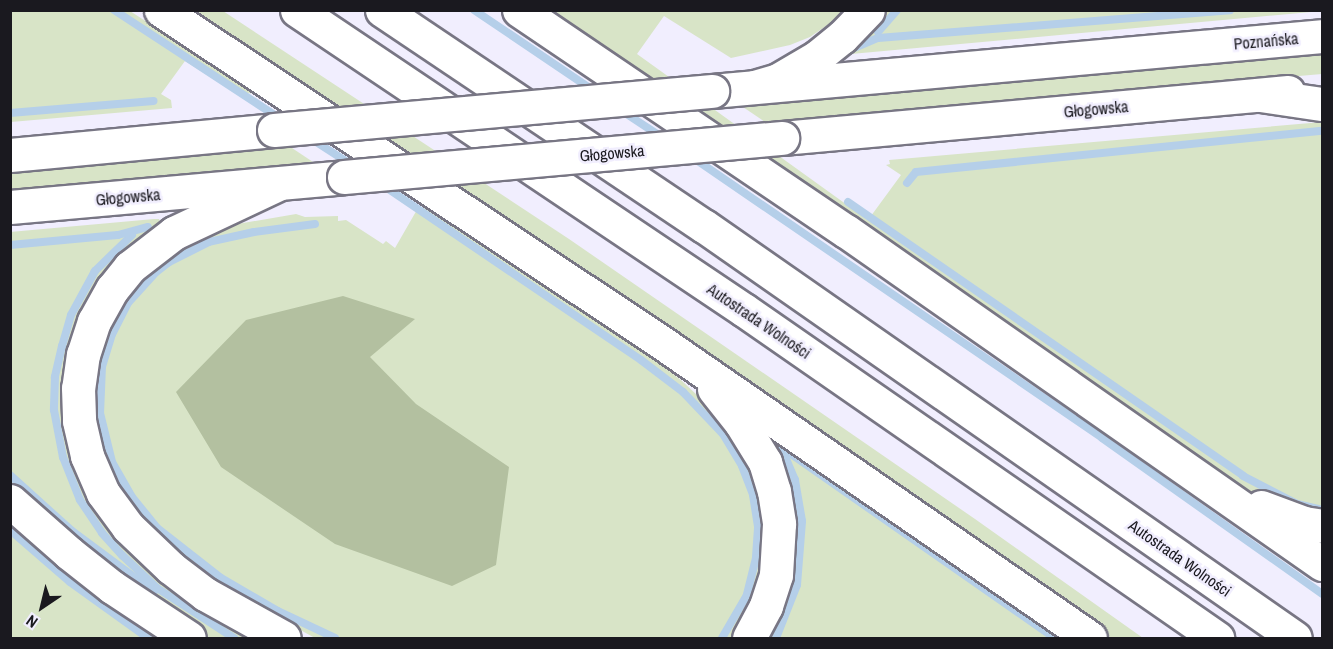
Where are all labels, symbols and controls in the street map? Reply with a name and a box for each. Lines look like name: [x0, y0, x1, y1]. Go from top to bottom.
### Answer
street label: Poznańska: [1233, 29, 1299, 53]
street label: Głogowska: [1063, 97, 1129, 121]
street label: Głogowska: [579, 141, 645, 165]
street label: Głogowska: [95, 185, 161, 209]
street label: Autostrada Wolności: [704, 279, 814, 363]
street label: Autostrada Wolności: [1125, 515, 1235, 601]
north arrow: [12, 577, 72, 637]
text: N: [21, 610, 42, 633]

